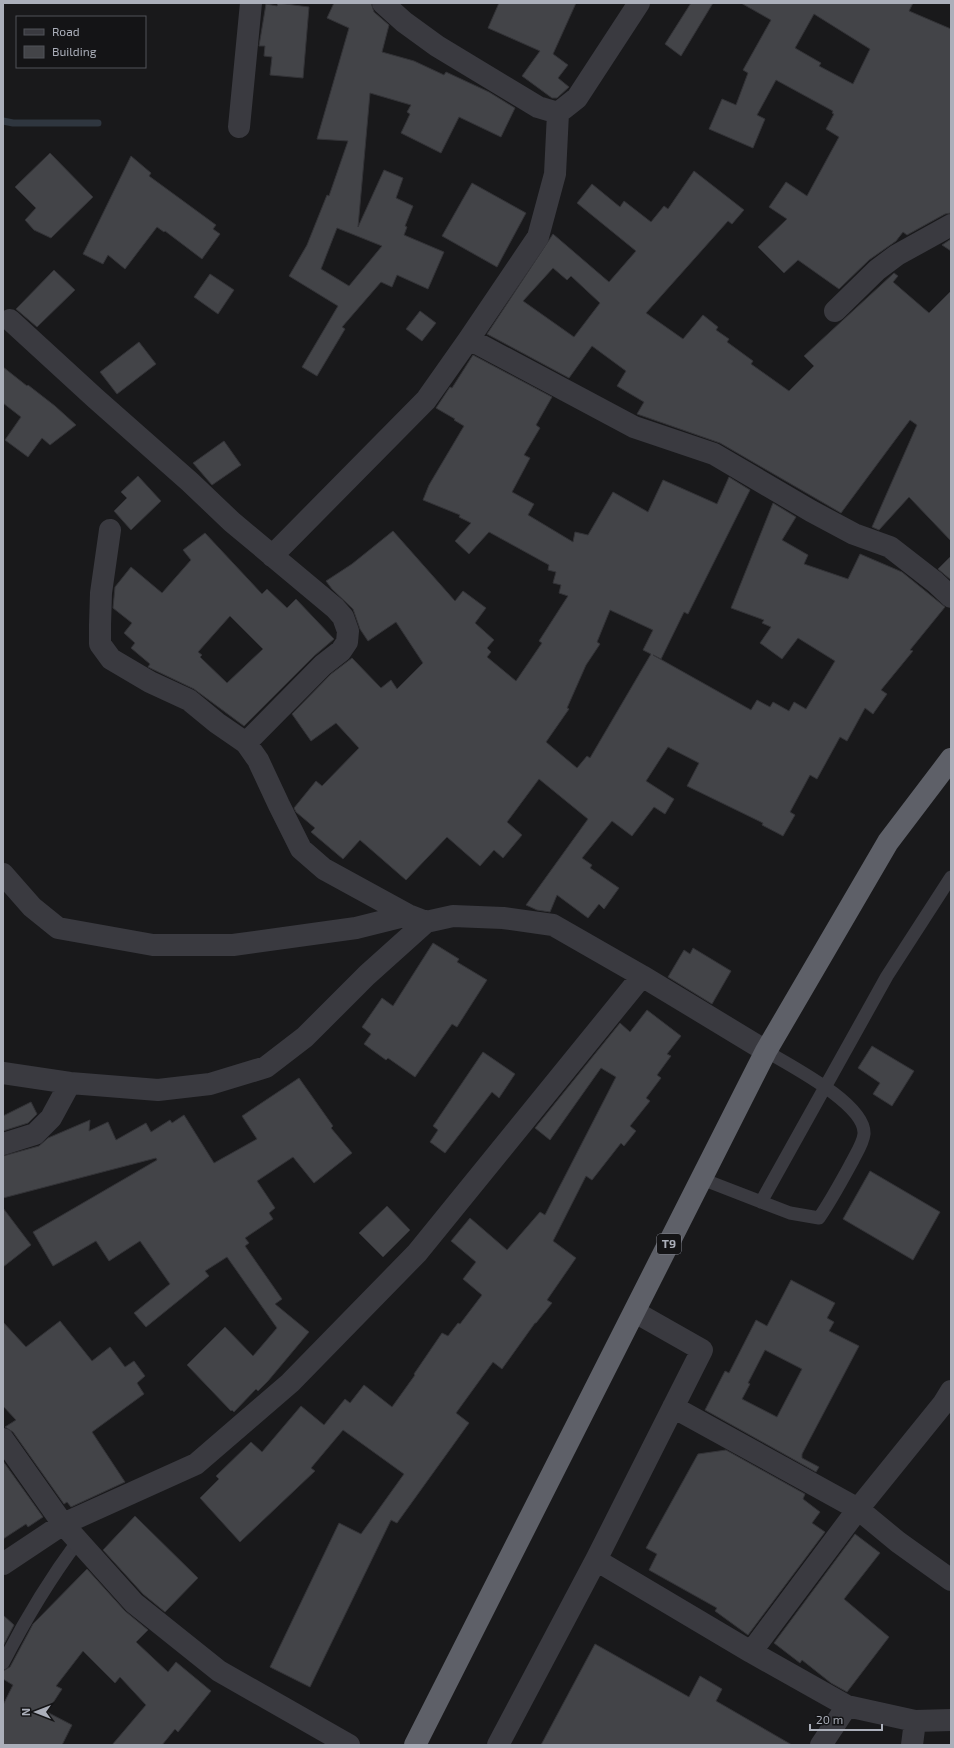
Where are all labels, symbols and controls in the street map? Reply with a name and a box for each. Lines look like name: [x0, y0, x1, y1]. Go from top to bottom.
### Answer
legend: [16, 16, 146, 68]
text: Road: [52, 24, 80, 38]
text: Building: [52, 44, 97, 58]
road number: T9: [657, 1234, 681, 1254]
north arrow: [16, 1692, 56, 1732]
scale bar: [810, 1706, 882, 1732]
text: N: [19, 1708, 32, 1716]
text: 20 m: [816, 1712, 843, 1726]

